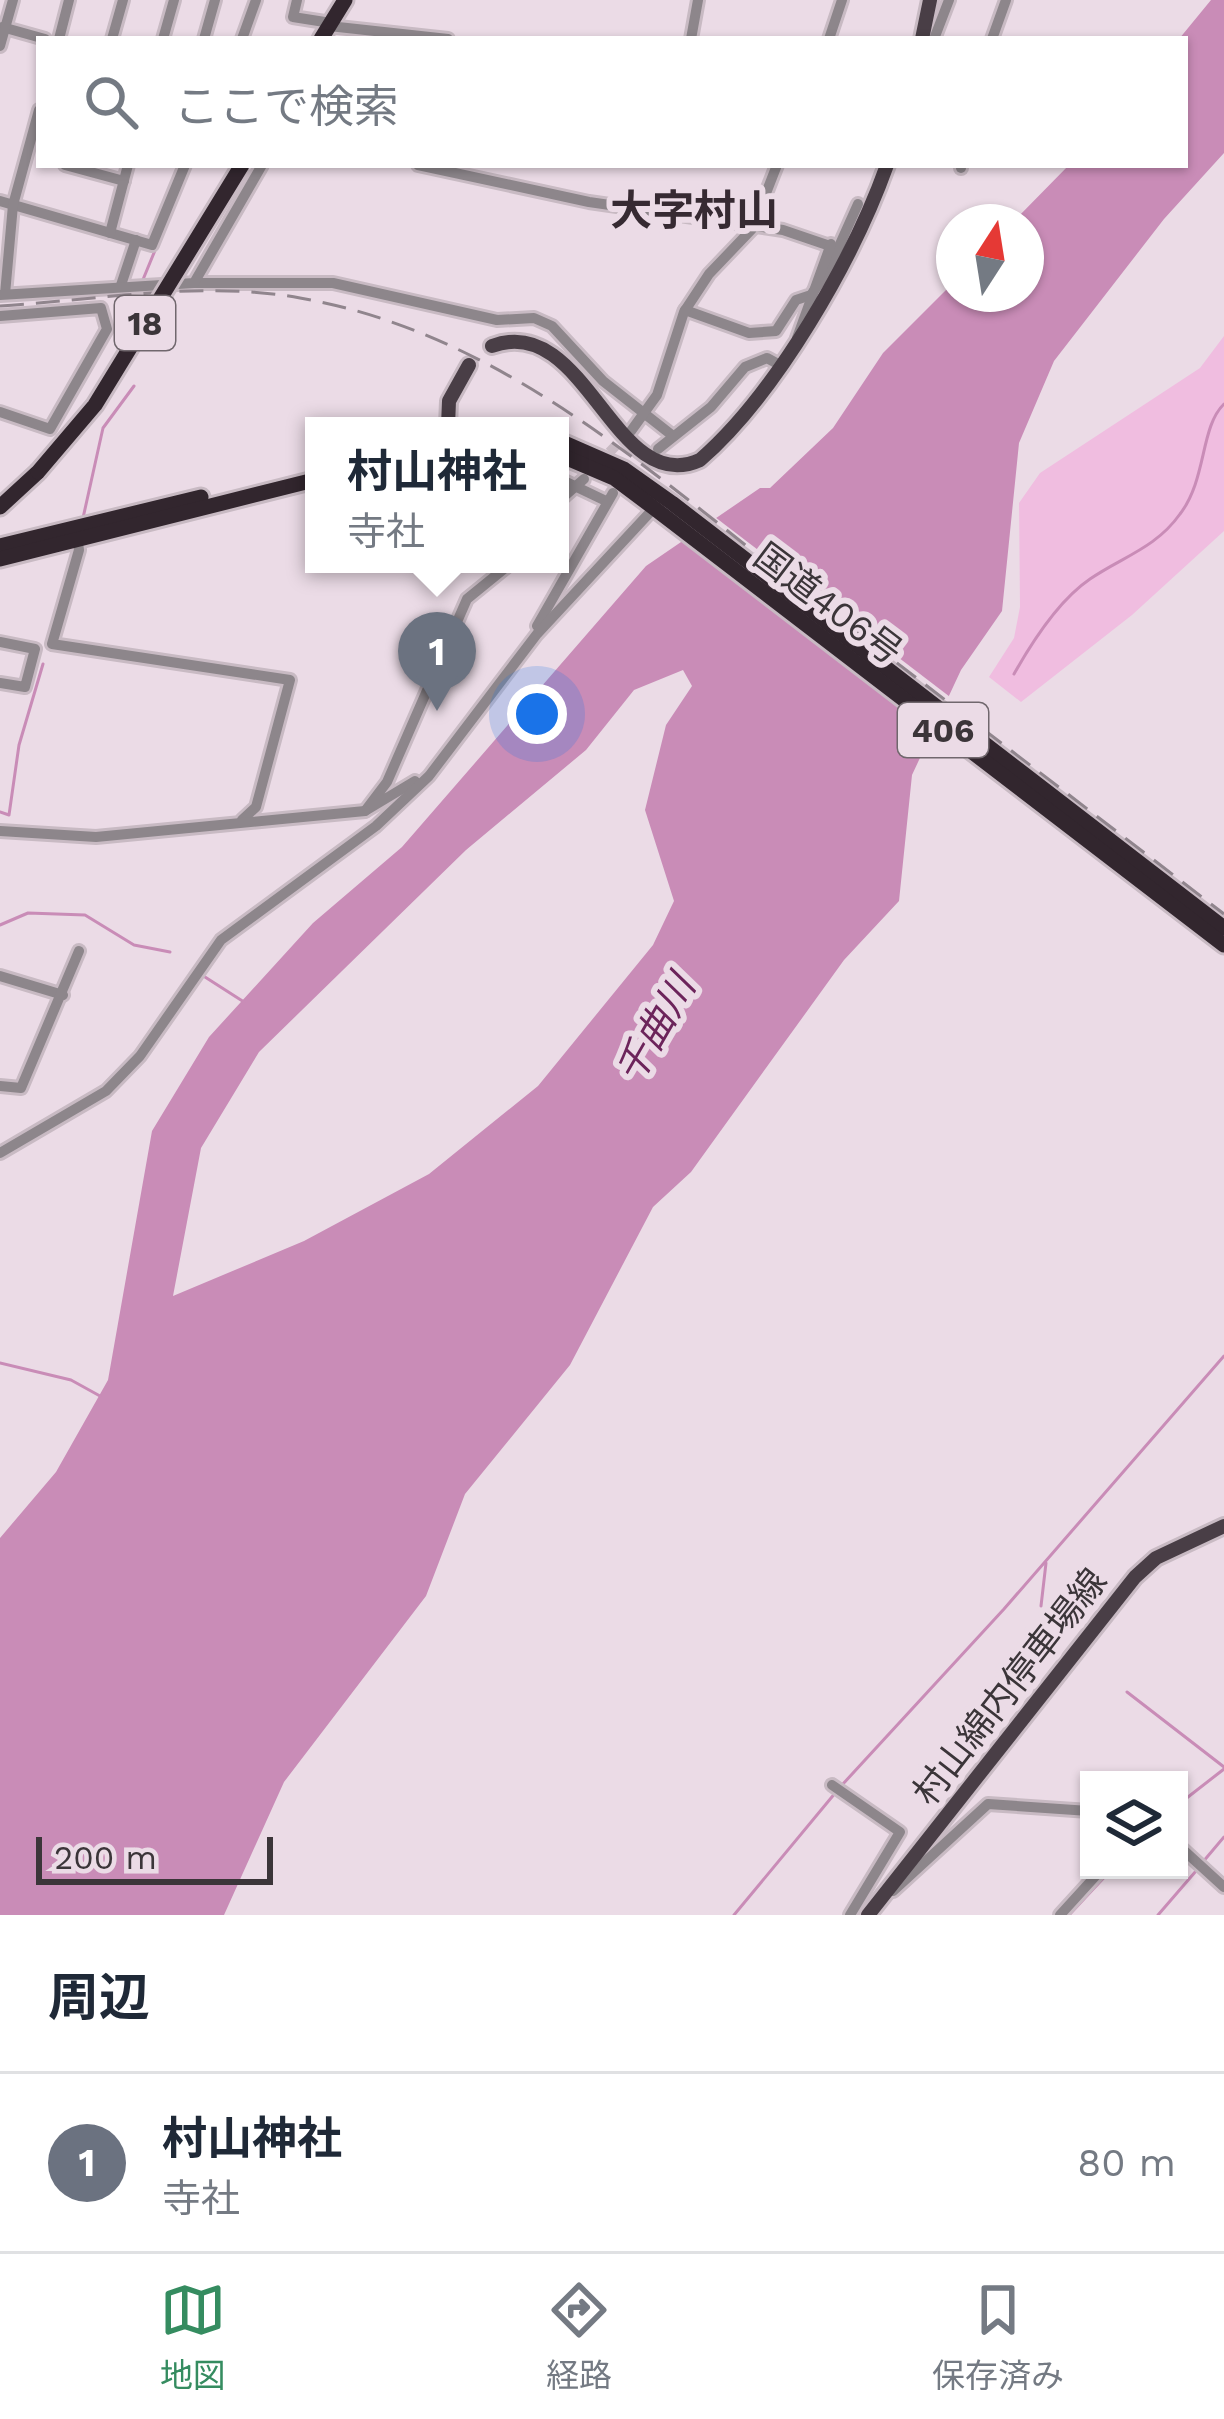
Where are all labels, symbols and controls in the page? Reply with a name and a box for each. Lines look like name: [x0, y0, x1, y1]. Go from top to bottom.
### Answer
search box: [36, 36, 1188, 168]
icon: search: [78, 69, 144, 135]
text: ここで検索: [174, 80, 399, 133]
district label: 大字村山: [610, 186, 778, 235]
north arrow: [936, 204, 1044, 312]
road number: 18: [115, 296, 175, 350]
popup: [305, 417, 569, 573]
text: 村山神社: [347, 445, 527, 498]
text: 寺社: [347, 509, 425, 554]
street label: 国道406号: [746, 535, 910, 673]
pin: 1: [398, 612, 476, 711]
your location: [507, 684, 567, 744]
road number: 406: [898, 703, 988, 757]
water label: 千曲川: [606, 964, 706, 1091]
street label: 村山綿内停車場線: [905, 1561, 1115, 1813]
map controls: [1080, 1771, 1188, 1879]
button: layers: [1080, 1771, 1188, 1879]
scale bar: [36, 1831, 273, 1884]
text: 200 m: [54, 1838, 157, 1877]
text: 周辺: [48, 1968, 150, 2027]
text: 村山神社: [162, 2112, 342, 2165]
text: 1: [79, 2140, 95, 2185]
text: 80 m: [1077, 2140, 1176, 2185]
text: 寺社: [162, 2176, 240, 2221]
tab: 地図: [160, 2277, 226, 2397]
tab: 経路: [546, 2277, 612, 2397]
tab: 保存済み: [932, 2277, 1064, 2397]

